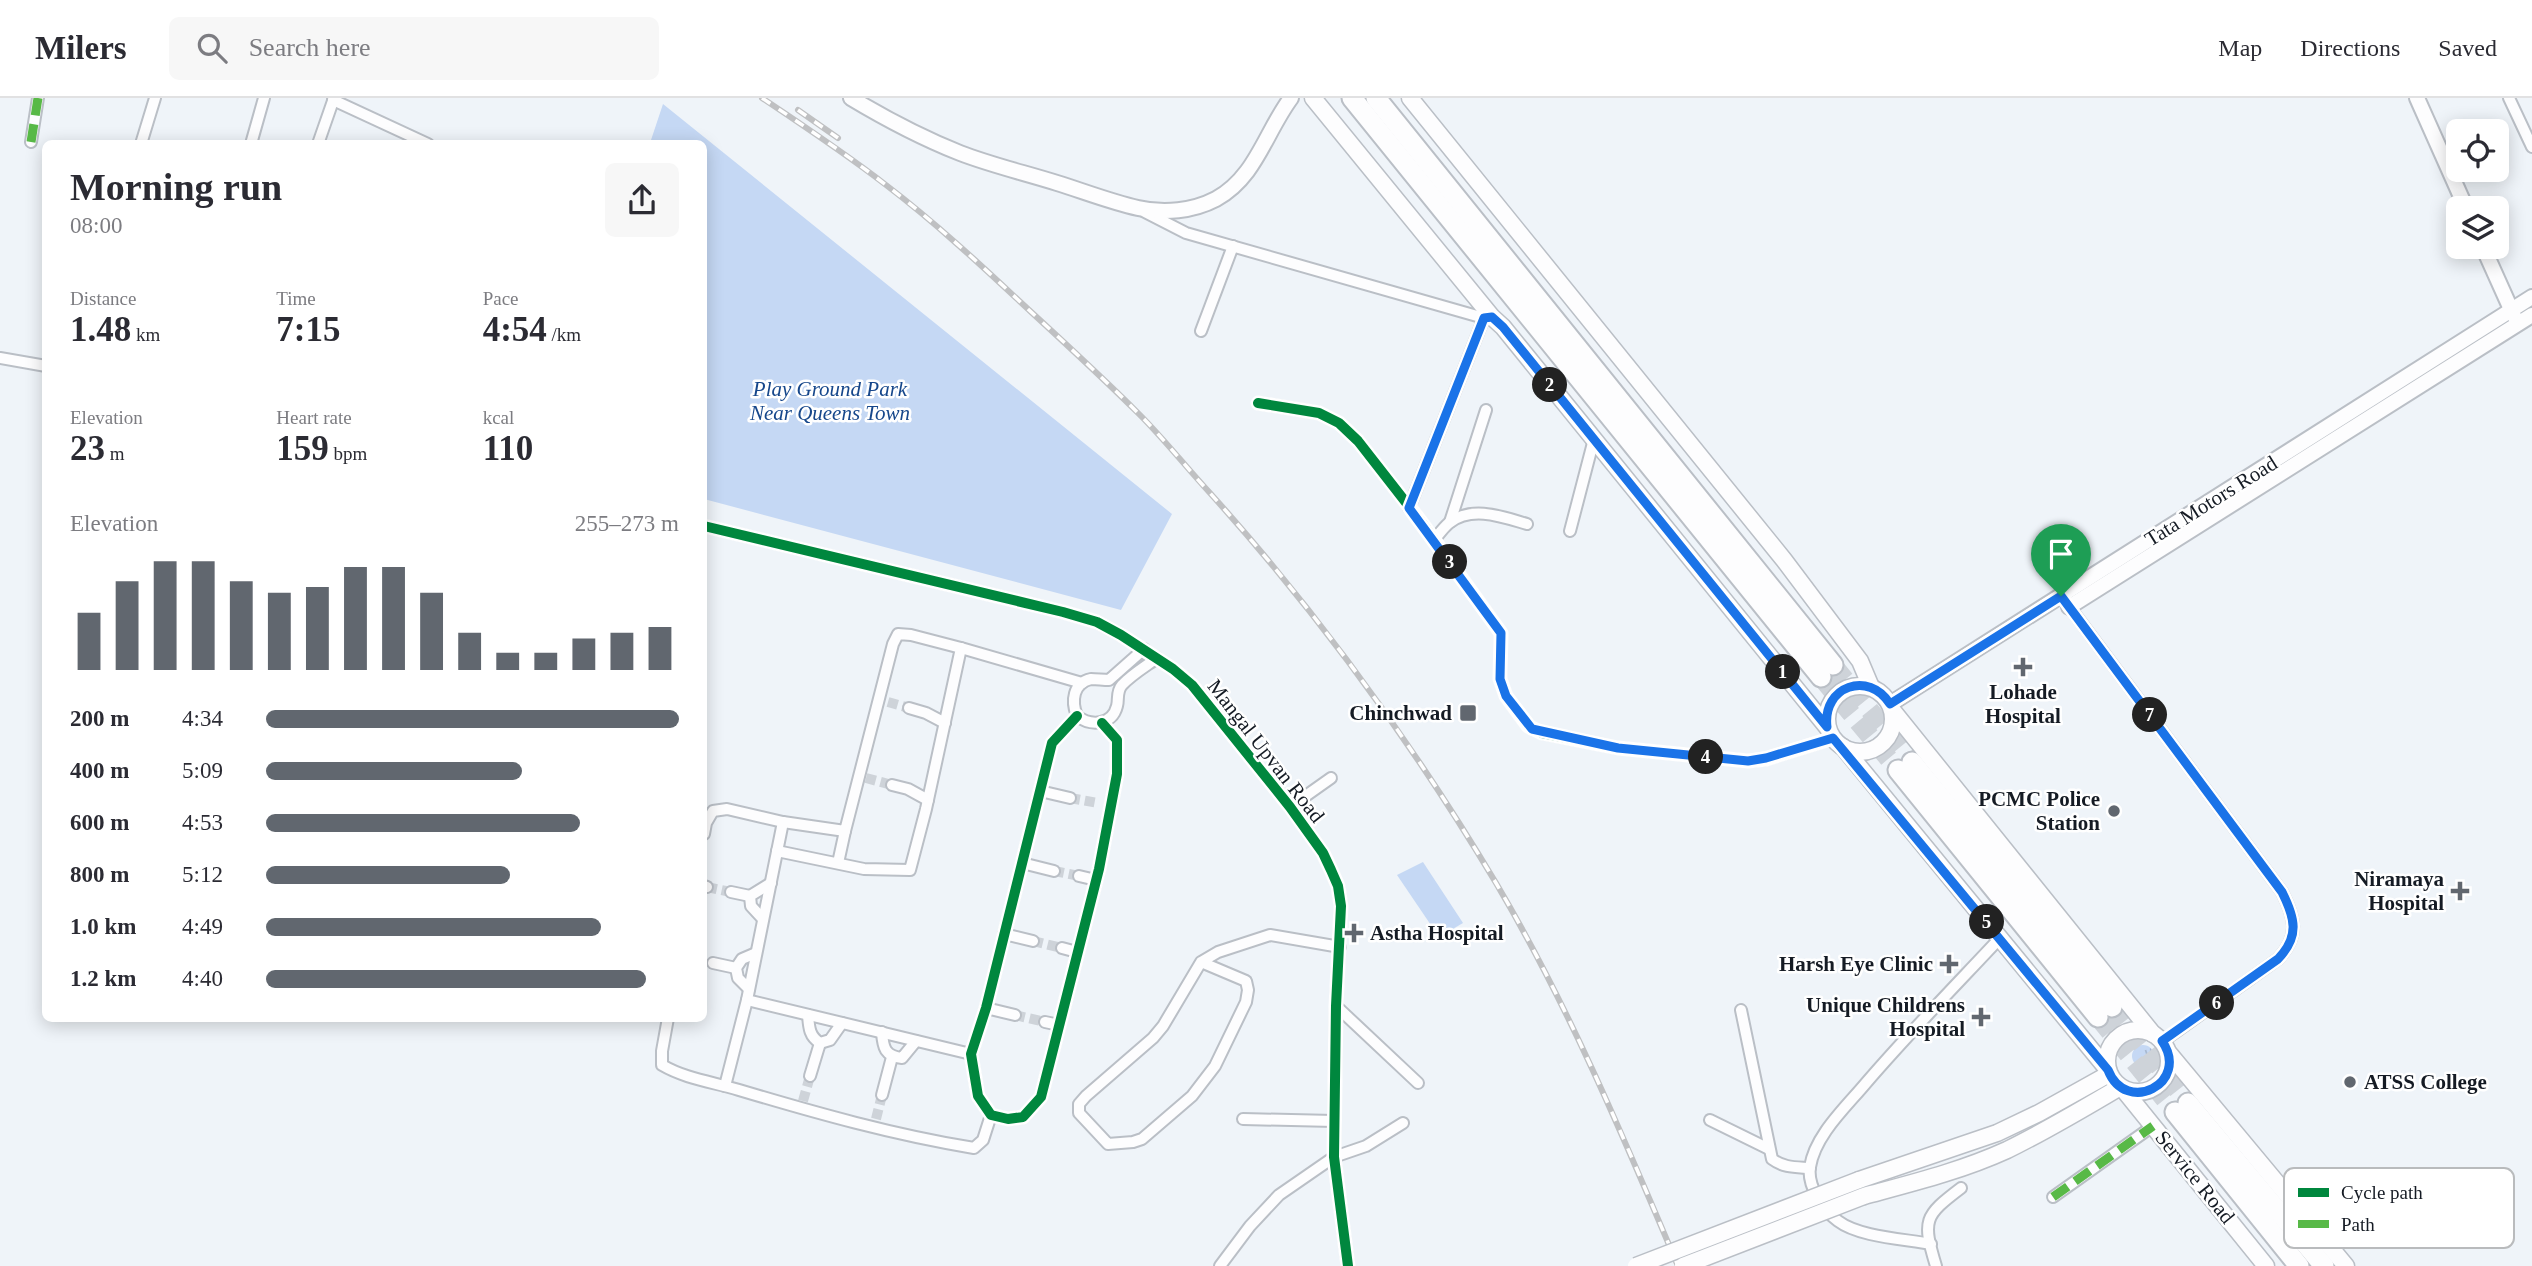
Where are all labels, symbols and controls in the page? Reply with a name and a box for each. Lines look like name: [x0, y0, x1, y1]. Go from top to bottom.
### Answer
search box: [169, 17, 659, 80]
icon: search: [193, 29, 231, 67]
text: Milers: [35, 30, 127, 66]
text: Search here: [249, 33, 371, 62]
text: Map: [2218, 35, 2262, 61]
text: Directions: [2300, 35, 2400, 61]
text: Saved: [2438, 35, 2497, 61]
map controls: [2446, 119, 2509, 259]
button: locate: [2446, 119, 2509, 182]
button: share: [605, 163, 679, 237]
text: Morning run: [70, 166, 282, 208]
button: layers: [2446, 196, 2509, 259]
text: 08:00: [70, 213, 122, 238]
text: Distance: [70, 288, 136, 309]
text: Time: [276, 288, 316, 309]
text: Pace: [483, 288, 519, 309]
text: 1.48: [70, 310, 131, 349]
text: 7:15: [276, 310, 340, 349]
text: 4:54: [483, 310, 547, 349]
text: km: [131, 324, 160, 345]
text: /km: [547, 324, 581, 345]
pin: 2: [1532, 368, 1568, 402]
text: 2: [1545, 374, 1554, 395]
park label: Play Ground Park Near Queens Town: [749, 377, 910, 425]
text: Elevation: [70, 407, 143, 428]
text: Heart rate: [276, 407, 352, 428]
text: kcal: [483, 407, 514, 428]
text: 23: [70, 429, 105, 468]
text: 159: [276, 429, 329, 468]
text: 110: [483, 429, 533, 468]
text: m: [105, 443, 125, 464]
text: bpm: [329, 443, 367, 464]
street label: Tata Motors Road: [2140, 450, 2282, 551]
text: Elevation: [70, 511, 158, 536]
text: 255–273 m: [575, 511, 679, 536]
pin: [2031, 524, 2091, 596]
icon: arrive: [2042, 535, 2080, 573]
pin: 3: [1432, 545, 1468, 580]
text: 3: [1445, 551, 1454, 572]
pin: 1: [1766, 654, 1800, 690]
marker: Lohade Hospital: [2013, 657, 2033, 677]
text: 1: [1778, 661, 1787, 682]
street label: Mangal Upvan Road: [1203, 675, 1330, 828]
place label: Lohade Hospital: [1985, 680, 2061, 728]
pin: 7: [2132, 698, 2168, 732]
place label: Chinchwad: [1349, 701, 1452, 725]
marker: Chinchwad: [1458, 703, 1478, 723]
text: 7: [2145, 704, 2154, 725]
text: 200 m: [70, 706, 129, 731]
text: 4:34: [182, 706, 223, 731]
pin: 4: [1688, 740, 1724, 774]
text: 4: [1701, 746, 1710, 767]
text: 400 m: [70, 758, 129, 783]
text: 5:09: [182, 758, 223, 783]
place label: PCMC Police Station: [1978, 787, 2100, 835]
marker: PCMC Police Station: [2106, 803, 2122, 819]
text: 600 m: [70, 810, 129, 835]
text: 4:53: [182, 810, 223, 835]
text: 800 m: [70, 862, 129, 887]
text: 5:12: [182, 862, 223, 887]
place label: Niramaya Hospital: [2354, 867, 2444, 915]
marker: Niramaya Hospital: [2450, 881, 2470, 901]
pin: 5: [1969, 904, 2004, 940]
text: 5: [1982, 911, 1991, 932]
text: 1.0 km: [70, 914, 136, 939]
text: 4:49: [182, 914, 223, 939]
place label: Astha Hospital: [1370, 921, 1504, 945]
marker: Astha Hospital: [1344, 923, 1364, 943]
place label: Harsh Eye Clinic: [1779, 952, 1933, 976]
marker: Harsh Eye Clinic: [1939, 954, 1959, 974]
text: 1.2 km: [70, 966, 136, 991]
text: 4:40: [182, 966, 223, 991]
pin: 6: [2200, 986, 2234, 1020]
text: 6: [2212, 992, 2221, 1013]
place label: Unique Childrens Hospital: [1806, 993, 1965, 1041]
marker: Unique Childrens Hospital: [1971, 1007, 1991, 1027]
place label: ATSS College: [2364, 1070, 2487, 1094]
marker: ATSS College: [2342, 1074, 2358, 1090]
street label: Service Road: [2150, 1126, 2240, 1229]
legend: [2284, 1168, 2514, 1248]
text: Cycle path: [2341, 1182, 2423, 1203]
text: Path: [2341, 1214, 2375, 1235]

